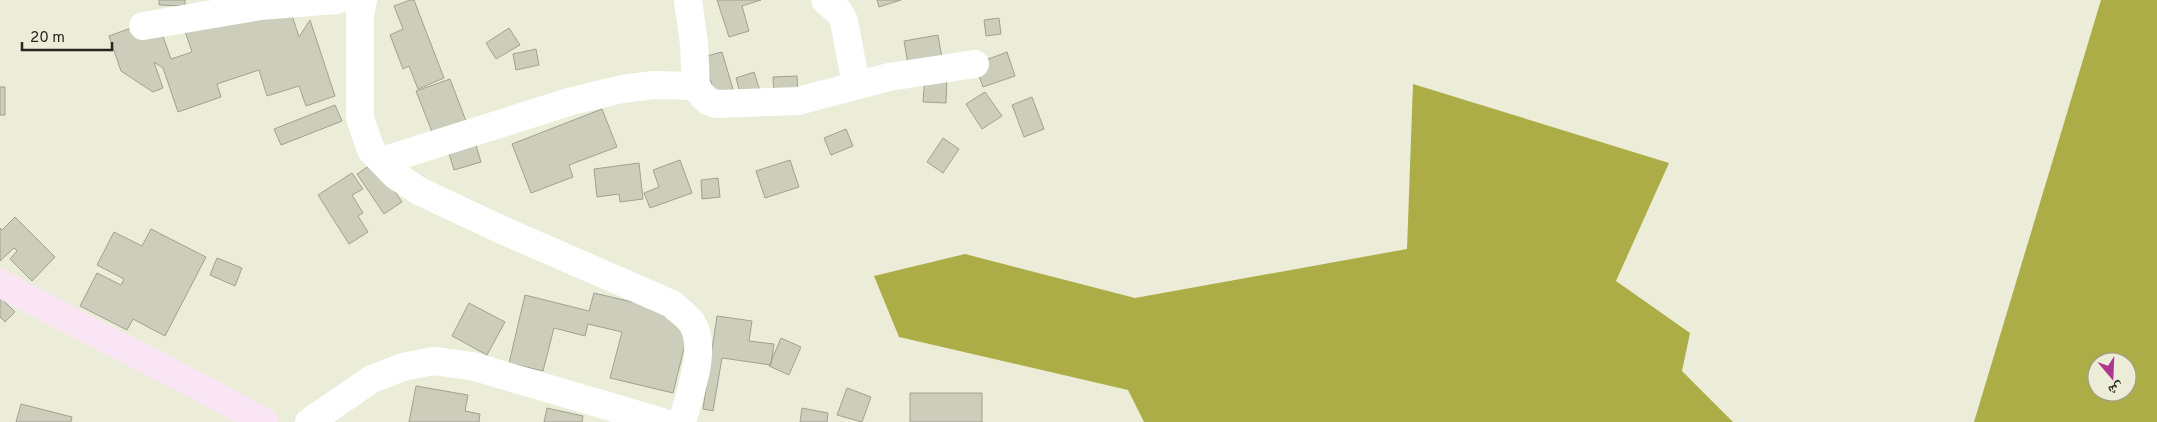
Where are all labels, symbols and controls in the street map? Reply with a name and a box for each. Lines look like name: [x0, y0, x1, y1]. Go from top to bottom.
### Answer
scale bar: [22, 20, 112, 52]
text: 20 m: [30, 29, 65, 48]
north arrow: [2087, 352, 2137, 402]
text: ش: [2106, 377, 2126, 398]

